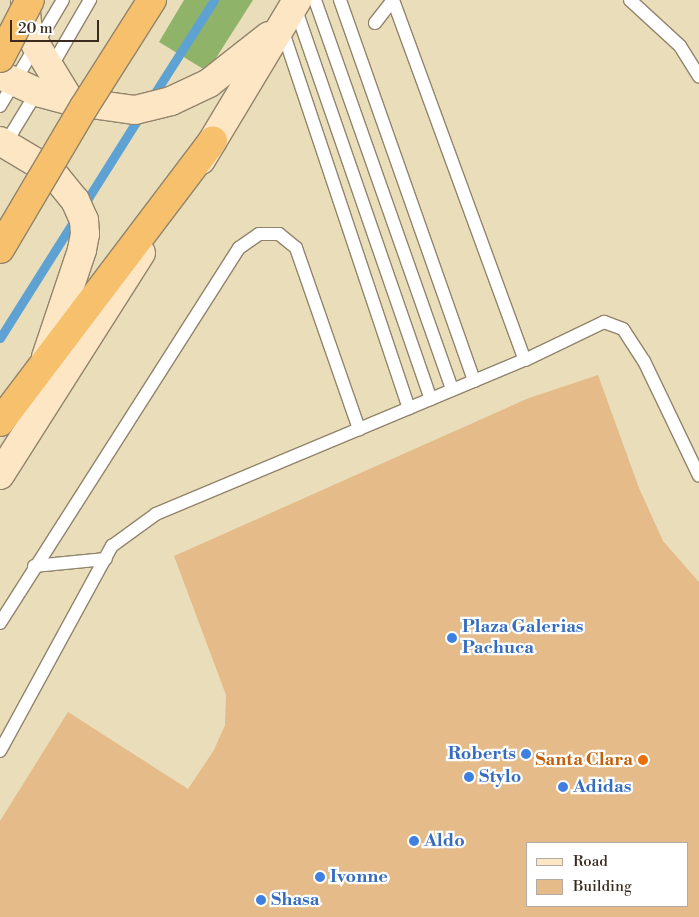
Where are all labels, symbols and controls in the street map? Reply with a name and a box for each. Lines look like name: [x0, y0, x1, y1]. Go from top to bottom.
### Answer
scale bar: [12, 10, 101, 42]
text: 20 m: [18, 19, 53, 38]
place label: Plaza Galerias Pachuca: [462, 617, 584, 660]
marker: Plaza Galerias Pachuca: [446, 632, 458, 644]
place label: Roberts: [448, 743, 516, 765]
marker: Roberts: [520, 748, 532, 760]
place label: Santa Clara: [535, 749, 633, 771]
marker: Santa Clara: [637, 754, 649, 766]
place label: Stylo: [479, 766, 521, 788]
marker: Stylo: [463, 771, 475, 783]
place label: Adidas: [573, 776, 631, 798]
marker: Adidas: [557, 781, 569, 793]
place label: Aldo: [424, 830, 465, 852]
marker: Aldo: [408, 835, 420, 847]
legend: [526, 842, 689, 907]
text: Road: [573, 852, 608, 871]
place label: Ivonne: [330, 866, 388, 888]
marker: Ivonne: [314, 871, 326, 883]
text: Building: [573, 877, 632, 896]
place label: Shasa: [271, 889, 320, 911]
marker: Shasa: [255, 894, 267, 906]

